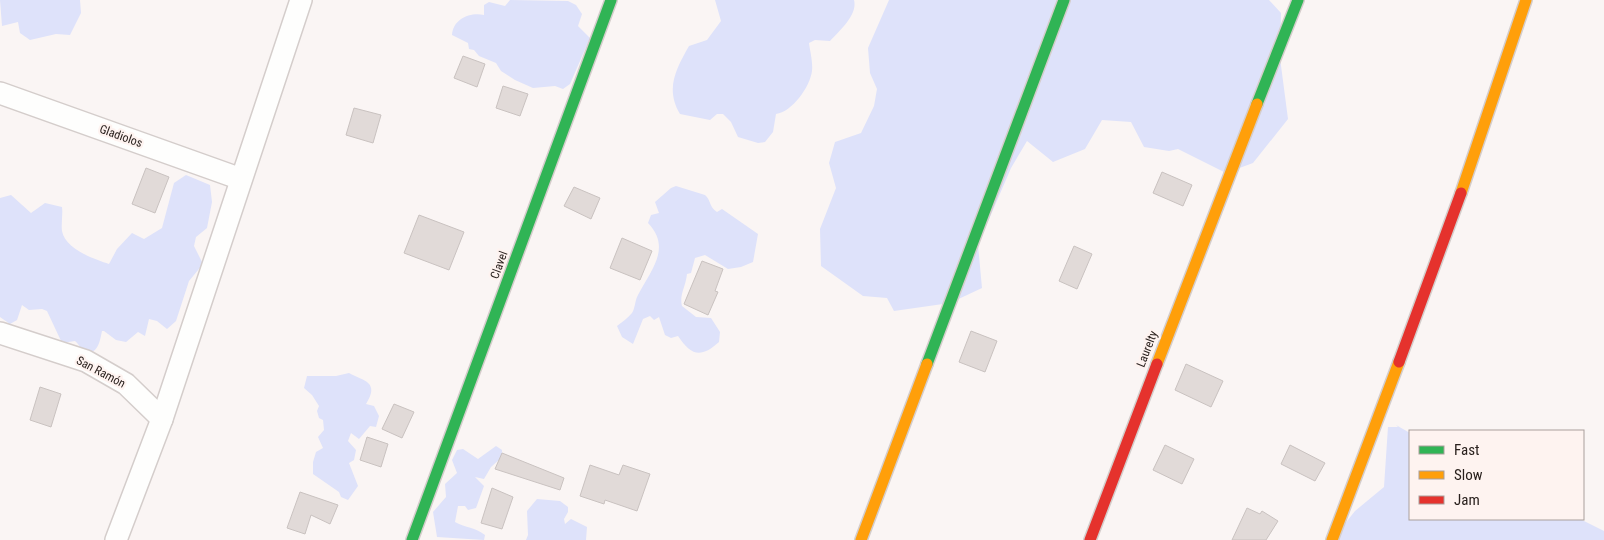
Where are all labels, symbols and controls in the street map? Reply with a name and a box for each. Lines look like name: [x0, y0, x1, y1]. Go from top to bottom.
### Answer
street label: Gladiolos: [98, 122, 144, 150]
street label: Clavel: [488, 249, 510, 281]
street label: Laurelty: [1134, 329, 1160, 369]
street label: San Ramón: [74, 353, 128, 391]
legend: [1409, 430, 1584, 520]
text: Fast: [1454, 441, 1479, 459]
text: Slow: [1454, 466, 1483, 484]
text: Jam: [1454, 491, 1480, 509]

